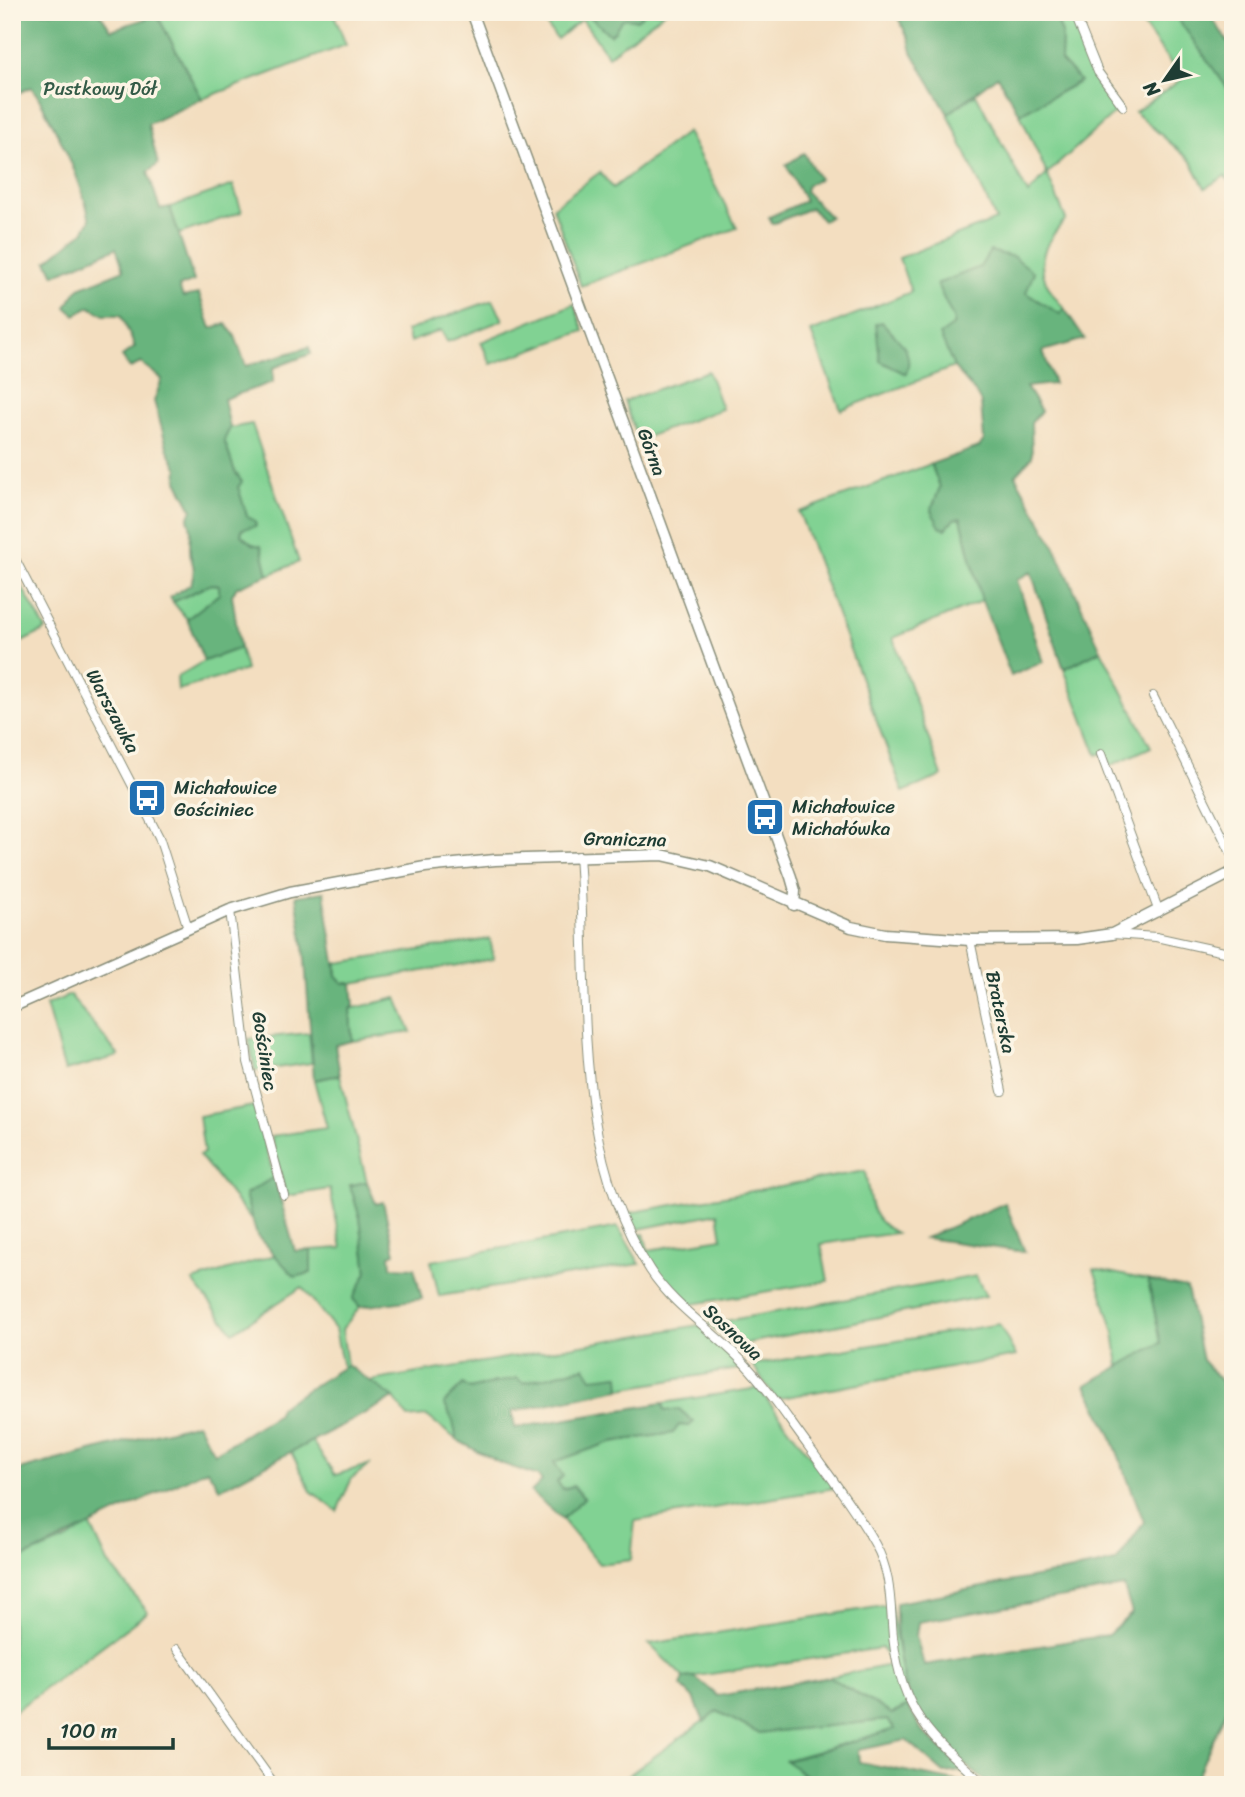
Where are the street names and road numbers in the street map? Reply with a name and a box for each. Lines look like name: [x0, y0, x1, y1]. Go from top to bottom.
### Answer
street label: Górna: [628, 423, 676, 481]
street label: Warszawka: [77, 663, 149, 760]
street label: Graniczna: [583, 822, 667, 856]
street label: Braterska: [976, 968, 1026, 1057]
street label: Gościniec: [242, 1009, 288, 1093]
street label: Sosnowa: [695, 1295, 771, 1369]

